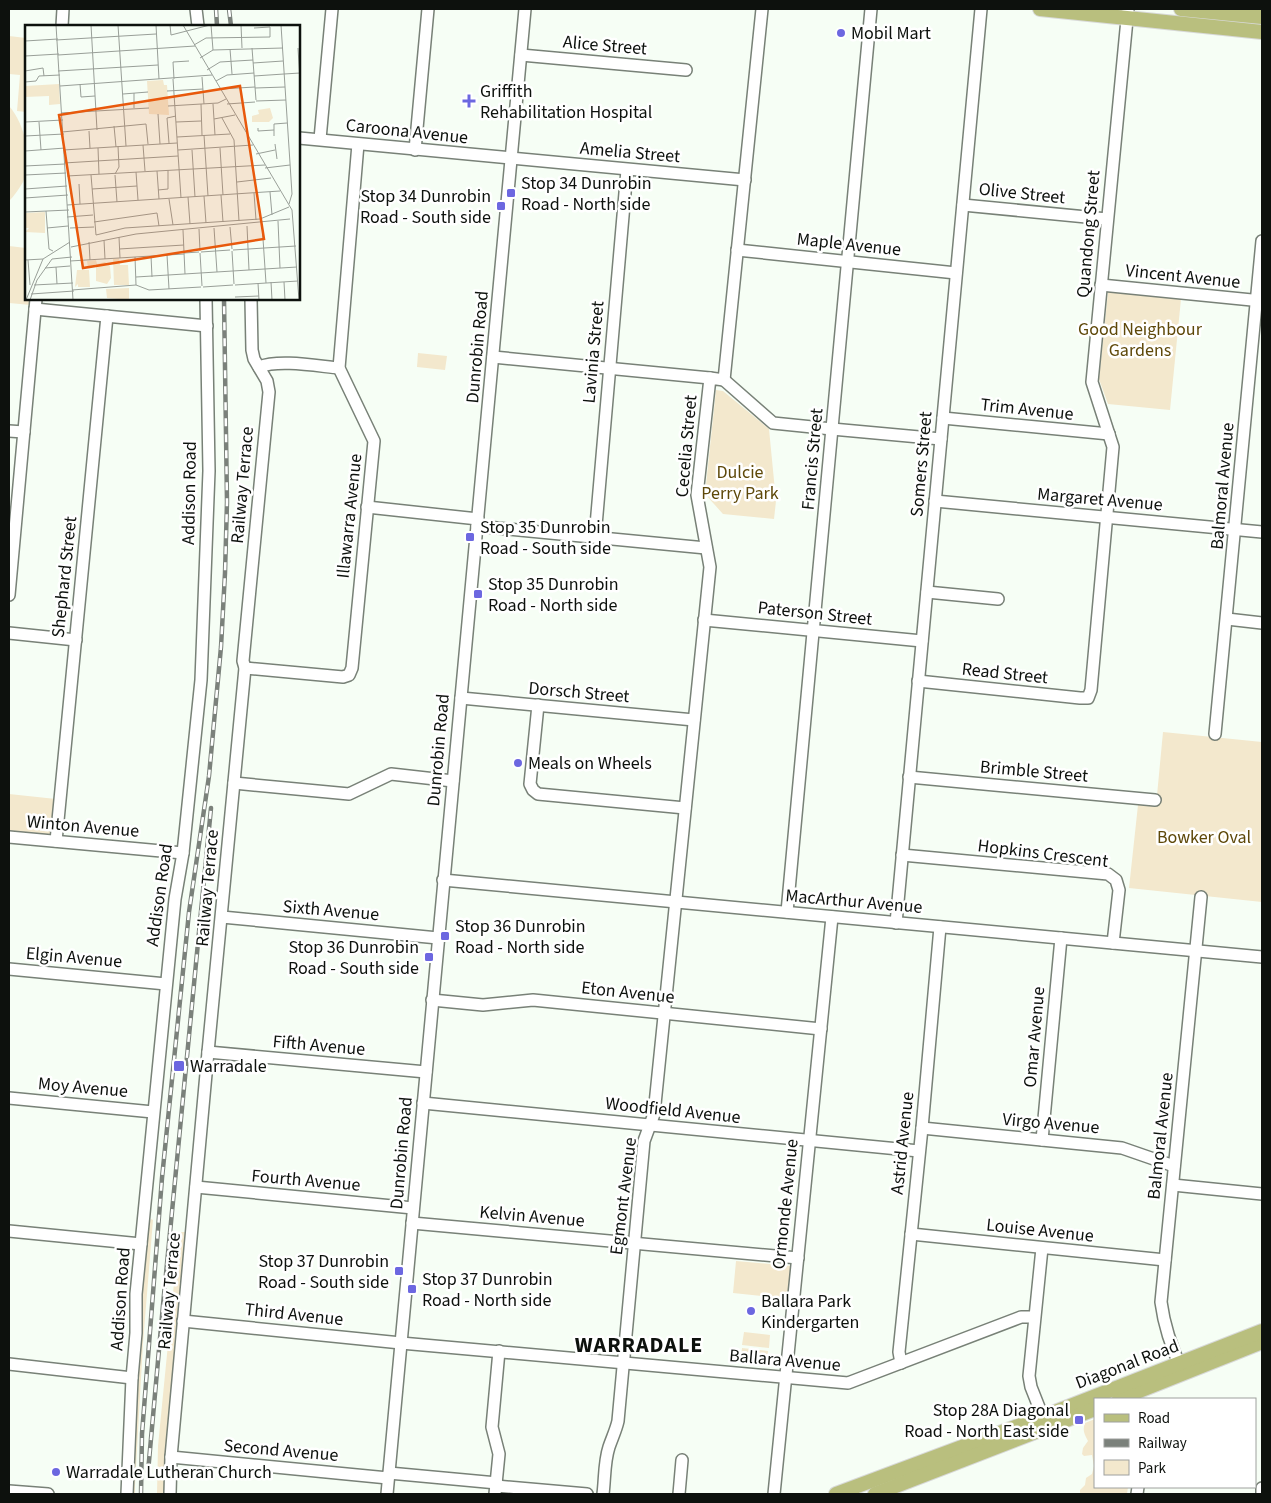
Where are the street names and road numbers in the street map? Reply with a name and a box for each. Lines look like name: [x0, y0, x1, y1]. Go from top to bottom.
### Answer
street label: Alice Street: [562, 29, 648, 62]
street label: Caroona Avenue: [345, 113, 469, 150]
street label: Amelia Street: [579, 136, 681, 169]
street label: Quandong Street: [1070, 169, 1107, 299]
street label: Olive Street: [977, 177, 1066, 210]
street label: Maple Avenue: [796, 227, 902, 262]
street label: Vincent Avenue: [1124, 258, 1242, 295]
street label: Dunrobin Road: [460, 290, 495, 404]
street label: Lavinia Street: [577, 300, 610, 404]
street label: Trim Avenue: [979, 392, 1075, 427]
street label: Cecelia Street: [670, 394, 703, 498]
street label: Francis Street: [796, 407, 829, 511]
street label: Somers Street: [904, 410, 939, 518]
street label: Balmoral Avenue: [1204, 421, 1241, 551]
street label: Railway Terrace: [225, 425, 260, 545]
street label: Addison Road: [176, 441, 203, 545]
street label: Illawarra Avenue: [331, 453, 368, 580]
street label: Margaret Avenue: [1036, 482, 1164, 517]
street label: Shephard Street: [46, 515, 83, 639]
street label: Paterson Street: [756, 595, 873, 632]
street label: Read Street: [961, 657, 1049, 690]
street label: Dorsch Street: [527, 676, 630, 709]
street label: Dunrobin Road: [421, 693, 456, 807]
street label: Brimble Street: [979, 754, 1089, 789]
street label: Winton Avenue: [26, 809, 140, 844]
street label: Railway Terrace: [190, 828, 225, 948]
street label: Hopkins Crescent: [976, 833, 1110, 874]
street label: Addison Road: [140, 842, 179, 948]
street label: MacArthur Avenue: [784, 883, 924, 920]
street label: Sixth Avenue: [282, 894, 380, 927]
street label: Elgin Avenue: [25, 941, 123, 974]
street label: Eton Avenue: [580, 975, 676, 1010]
street label: Omar Avenue: [1018, 985, 1051, 1089]
street label: Fifth Avenue: [272, 1029, 366, 1062]
street label: Moy Avenue: [37, 1071, 129, 1104]
street label: Balmoral Avenue: [1141, 1071, 1180, 1201]
street label: Astrid Avenue: [885, 1090, 920, 1196]
street label: Woodfield Avenue: [604, 1091, 742, 1130]
street label: Dunrobin Road: [384, 1096, 419, 1210]
street label: Virgo Avenue: [1001, 1107, 1101, 1140]
street label: Egmont Avenue: [604, 1136, 643, 1256]
street label: Ormonde Avenue: [766, 1138, 805, 1270]
street label: Fourth Avenue: [250, 1163, 362, 1198]
street label: Kelvin Avenue: [478, 1199, 586, 1234]
street label: Louise Avenue: [985, 1212, 1095, 1249]
street label: Railway Terrace: [152, 1231, 187, 1351]
street label: Addison Road: [104, 1247, 137, 1352]
street label: Third Avenue: [243, 1297, 345, 1332]
street label: Diagonal Road: [1072, 1333, 1182, 1396]
street label: Ballara Avenue: [728, 1343, 842, 1378]
street label: Second Avenue: [223, 1433, 339, 1468]

